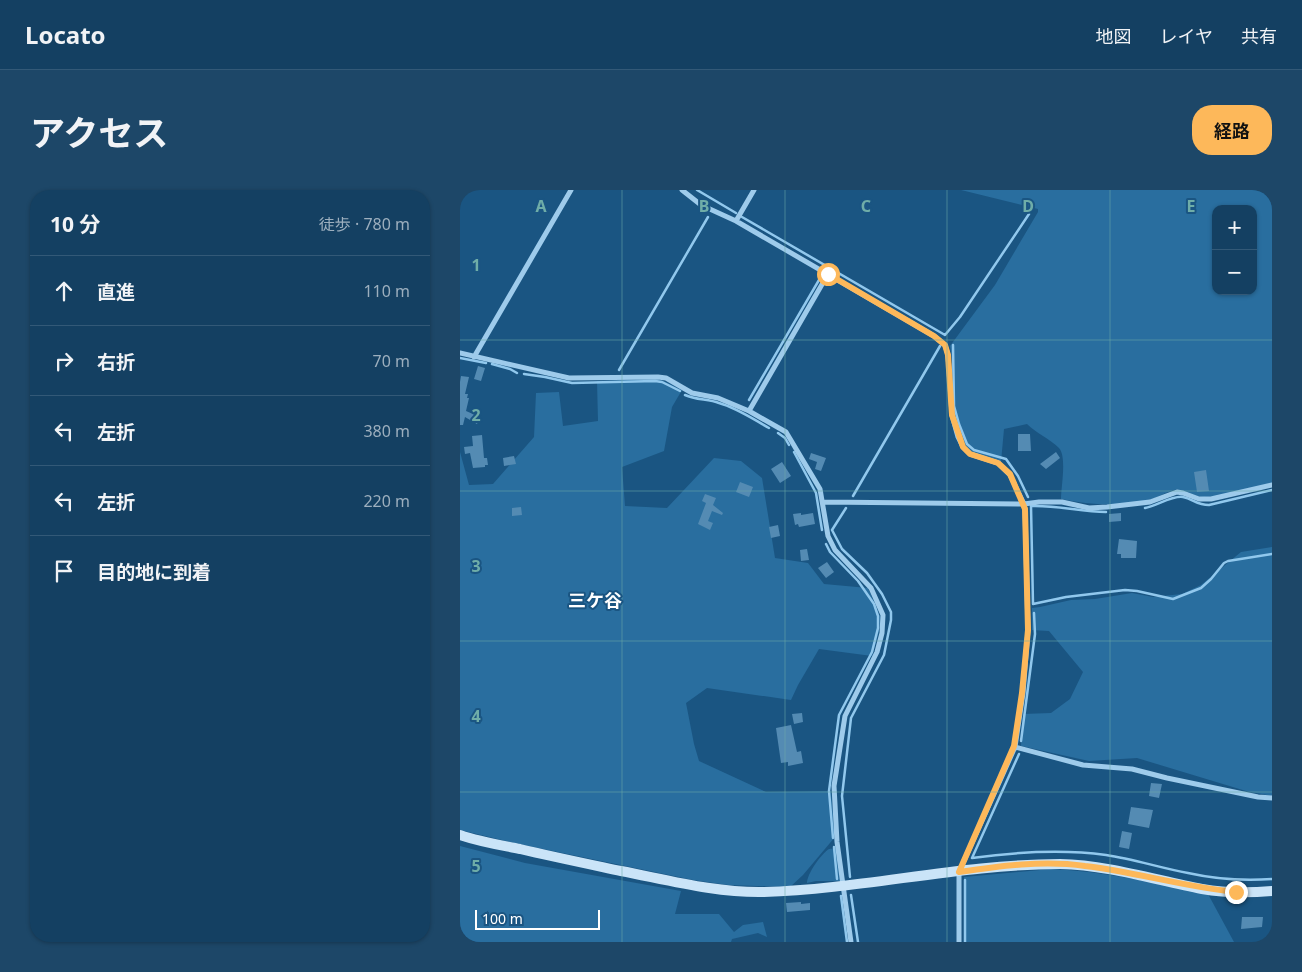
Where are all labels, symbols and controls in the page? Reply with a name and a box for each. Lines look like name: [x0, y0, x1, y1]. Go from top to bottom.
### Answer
text: Locato: [25, 18, 106, 51]
text: 地図: [1096, 24, 1132, 48]
text: レイヤ: [1160, 24, 1213, 48]
text: 共有: [1241, 24, 1277, 48]
button: 経路: [1192, 105, 1272, 155]
text: アクセス: [30, 109, 168, 156]
text: A: [535, 195, 547, 217]
text: B: [699, 195, 709, 217]
text: C: [861, 195, 871, 217]
text: D: [1022, 195, 1034, 217]
text: E: [1187, 195, 1196, 217]
map controls: [1212, 205, 1257, 295]
button: +: [1212, 205, 1257, 250]
text: 10 分: [50, 210, 100, 238]
text: 徒歩 · 780 m: [319, 213, 410, 235]
button: −: [1212, 250, 1257, 295]
text: 1: [471, 254, 481, 276]
route start: [817, 263, 840, 286]
icon: ahead: [50, 277, 78, 305]
text: 直進: [97, 279, 135, 305]
text: 110 m: [363, 280, 410, 302]
icon: right: [50, 347, 78, 375]
text: 右折: [97, 349, 135, 375]
text: 70 m: [373, 350, 410, 372]
text: 2: [471, 404, 481, 426]
icon: left: [50, 417, 78, 445]
text: 左折: [97, 419, 135, 445]
text: 380 m: [363, 420, 410, 442]
icon: left: [50, 487, 78, 515]
text: 左折: [97, 489, 135, 515]
text: 220 m: [363, 490, 410, 512]
text: 3: [471, 555, 481, 577]
icon: arrive: [50, 557, 78, 585]
text: 目的地に到着: [97, 559, 211, 585]
district label: 三ケ谷: [568, 588, 622, 612]
text: 4: [471, 705, 481, 727]
text: 5: [471, 855, 481, 877]
route end: [1225, 881, 1248, 904]
scale bar: [475, 907, 600, 930]
text: 100 m: [482, 909, 523, 928]

